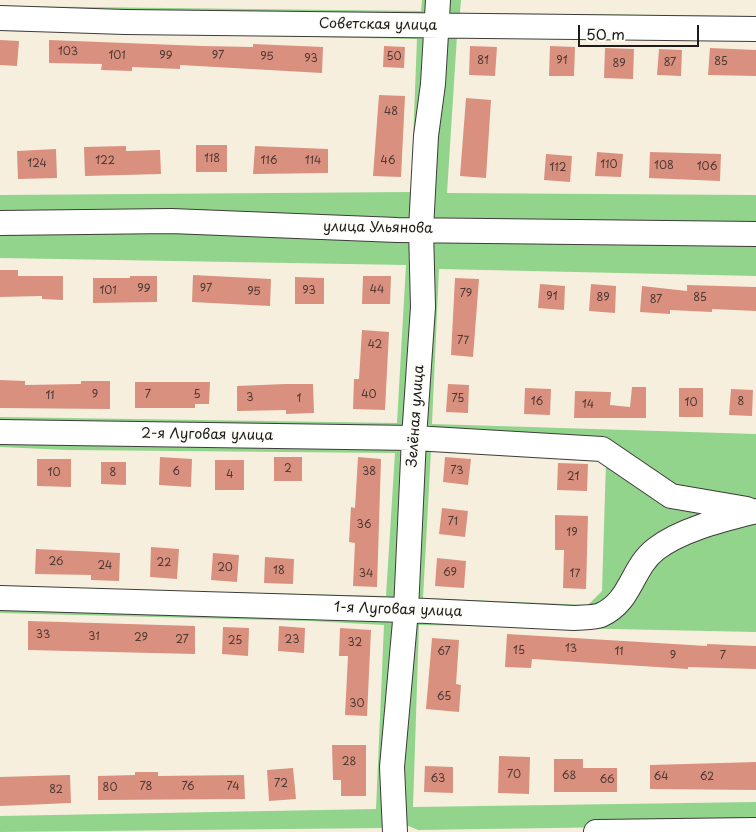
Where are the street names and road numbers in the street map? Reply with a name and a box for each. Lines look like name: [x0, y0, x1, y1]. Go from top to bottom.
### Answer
street label: Советская улица: [319, 16, 437, 34]
street label: улица Ульянова: [323, 219, 433, 237]
street label: Зелёная улица: [404, 364, 428, 468]
street label: 2-я Луговая улица: [141, 425, 273, 445]
street label: 1-я Луговая улица: [333, 599, 463, 621]

